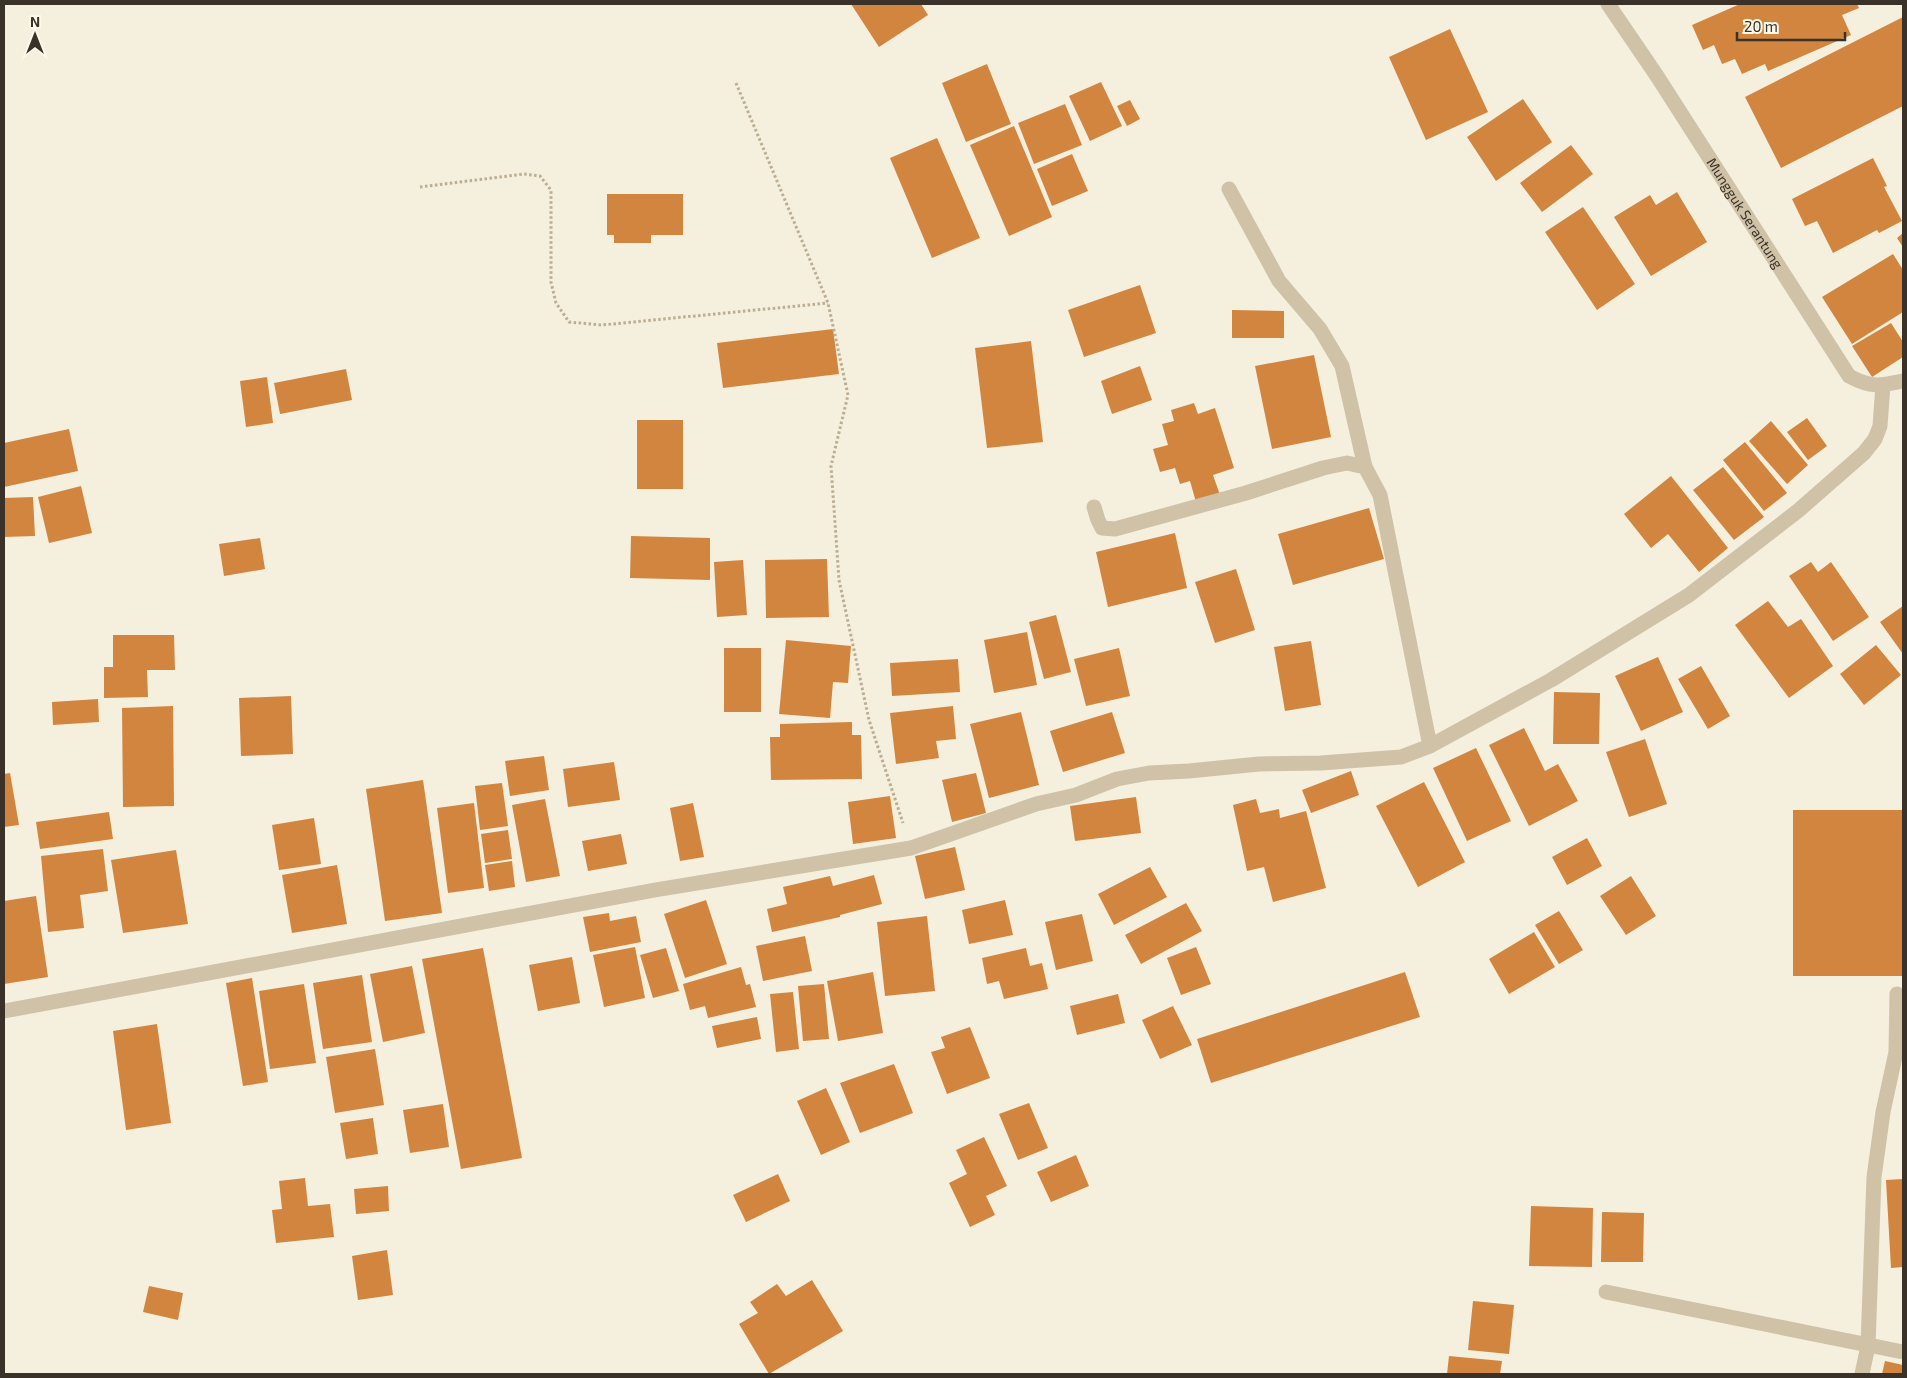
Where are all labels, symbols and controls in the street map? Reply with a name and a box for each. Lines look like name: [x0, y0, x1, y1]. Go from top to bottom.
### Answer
north arrow: [10, 10, 60, 60]
scale bar: [1737, 10, 1844, 42]
text: N: [30, 13, 40, 30]
text: 20 m: [1744, 17, 1778, 35]
street label: Mungguk Serantung: [1704, 154, 1787, 272]

